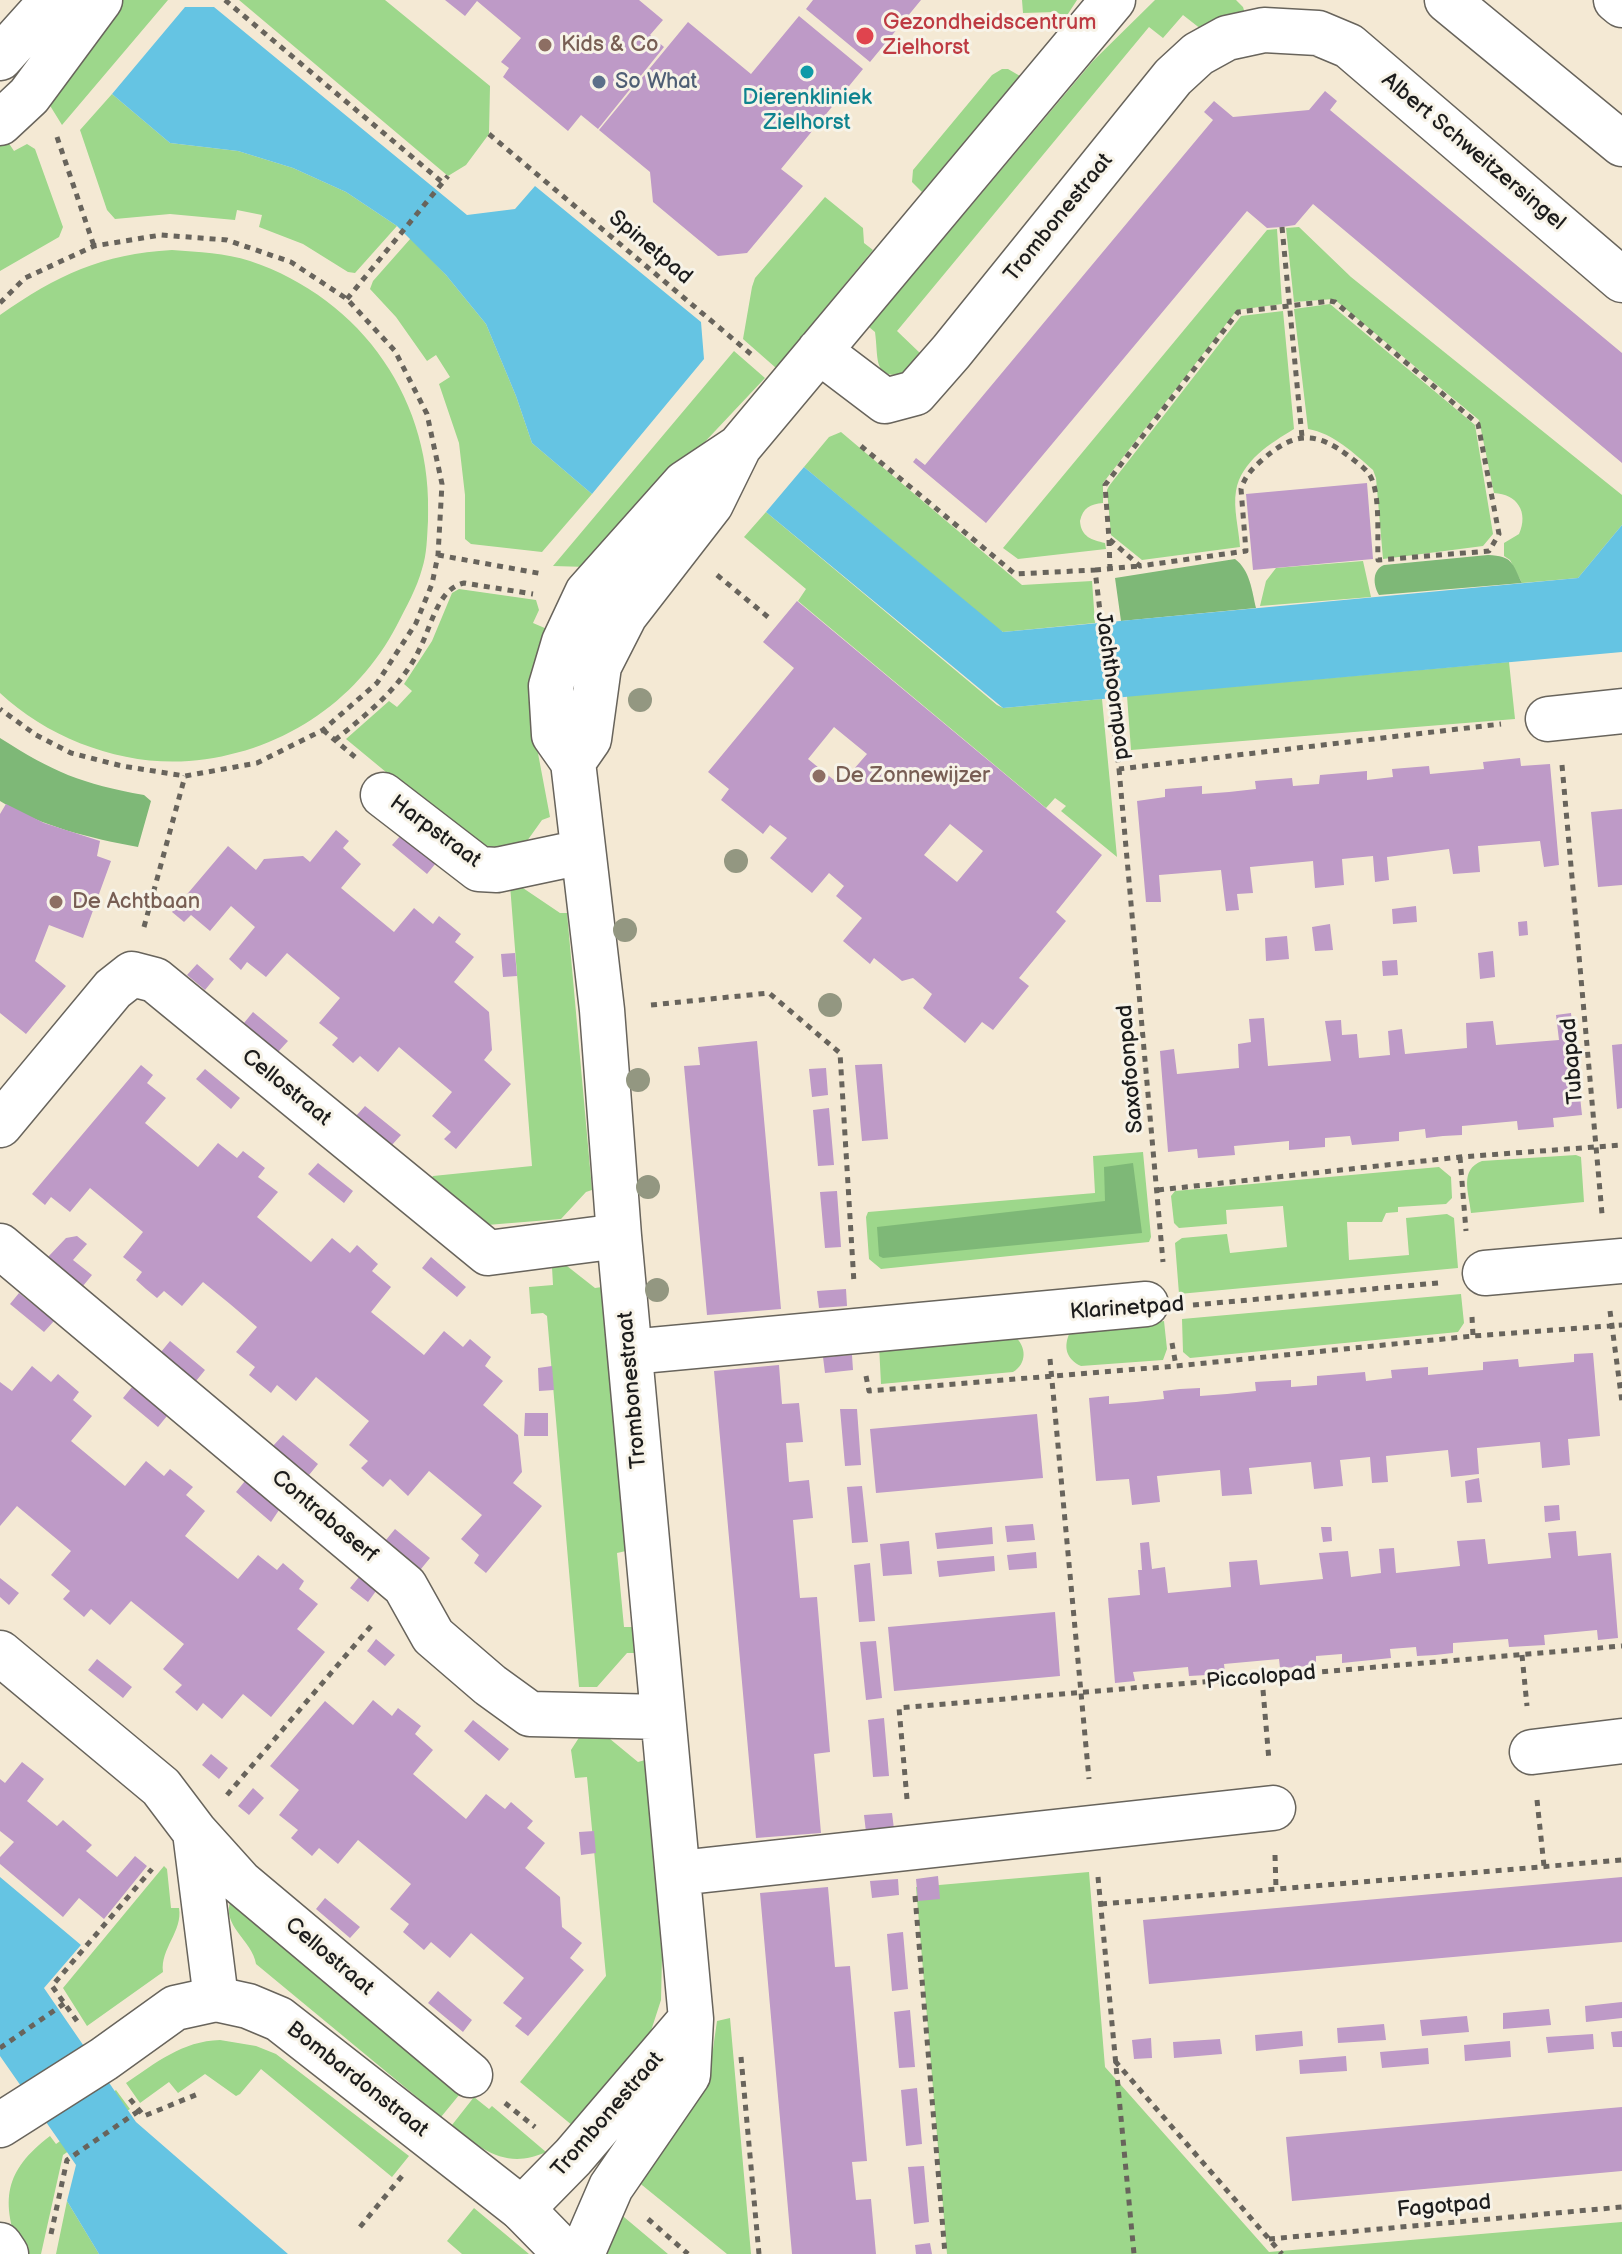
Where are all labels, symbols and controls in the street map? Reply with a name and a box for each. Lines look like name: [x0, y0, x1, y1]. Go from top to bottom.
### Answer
place label: Gezondheidscentrum Zielhorst: [883, 10, 1096, 62]
marker: Gezondheidscentrum Zielhorst: [854, 25, 876, 47]
place label: Kids & Co: [561, 32, 658, 58]
marker: Kids & Co: [536, 36, 554, 54]
marker: Dierenkliniek Zielhorst: [798, 63, 816, 81]
street label: Albert Schweitzersingel: [1376, 67, 1570, 237]
place label: So What: [615, 69, 697, 95]
marker: So What: [590, 73, 608, 91]
place label: Dierenkliniek Zielhorst: [742, 85, 872, 136]
street label: Trombonestraat: [999, 148, 1119, 288]
street label: Spinetpad: [603, 205, 697, 291]
street label: Jachthoornpad: [1089, 610, 1135, 762]
place label: De Zonnewijzer: [835, 763, 990, 789]
marker: De Zonnewijzer: [810, 767, 828, 785]
street label: Harpstraat: [384, 790, 486, 874]
place label: De Achtbaan: [72, 889, 200, 915]
marker: De Achtbaan: [47, 893, 65, 911]
street label: Saxofoonpad: [1112, 1004, 1150, 1134]
street label: Tubapad: [1556, 1017, 1590, 1105]
street label: Cellostraat: [236, 1044, 336, 1132]
street label: Klarinetpad: [1069, 1292, 1185, 1326]
street label: Trombonestraat: [613, 1310, 653, 1470]
street label: Contrabaserf: [265, 1465, 383, 1569]
street label: Piccolopad: [1205, 1660, 1317, 1696]
street label: Cellostraat: [279, 1912, 379, 2002]
street label: Bombardonstraat: [281, 2016, 433, 2144]
street label: Trombonestraat: [546, 2047, 670, 2183]
street label: Fagotpad: [1396, 2190, 1492, 2224]

